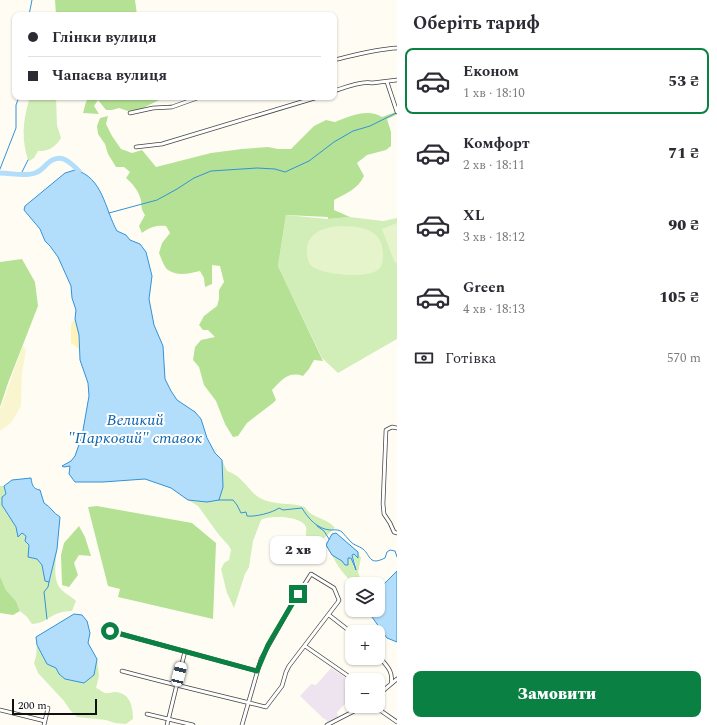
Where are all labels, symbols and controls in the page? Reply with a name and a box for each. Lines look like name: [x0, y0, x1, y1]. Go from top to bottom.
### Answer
text: Оберіть тариф: [413, 10, 540, 37]
text: Глінки вулиця: [52, 26, 156, 49]
text: Економ: [463, 60, 519, 83]
icon: car: [415, 63, 451, 99]
text: Чапаєва вулиця: [52, 64, 167, 87]
text: 53 ₴: [668, 70, 699, 93]
text: 1 хв · 18:10: [463, 83, 525, 103]
text: Комфорт: [463, 132, 530, 155]
icon: car: [415, 135, 451, 171]
text: 71 ₴: [668, 142, 699, 165]
text: 2 хв · 18:11: [463, 155, 525, 175]
text: XL: [463, 204, 484, 227]
icon: car: [415, 207, 451, 243]
text: 90 ₴: [668, 214, 699, 237]
text: 3 хв · 18:12: [463, 227, 525, 247]
text: Green: [463, 276, 505, 299]
icon: car: [415, 279, 451, 315]
text: 105 ₴: [659, 286, 699, 309]
text: 4 хв · 18:13: [463, 299, 525, 319]
icon: cash: [413, 347, 435, 369]
text: Готівка: [445, 347, 496, 370]
text: 570 m: [667, 348, 701, 368]
water label: Великий "Парковий" ставок: [68, 408, 203, 450]
callout: 2 хв: [270, 536, 326, 564]
text: 2 хв: [285, 540, 311, 560]
map controls: [345, 577, 385, 713]
button: layers: [345, 577, 385, 617]
route end: [289, 585, 307, 603]
route start: [101, 622, 119, 640]
button: +: [345, 625, 385, 665]
car: [170, 661, 188, 687]
button: Замовити: [413, 671, 701, 717]
button: −: [345, 673, 385, 713]
scale bar: [12, 697, 97, 716]
text: 200 m: [18, 697, 47, 714]

